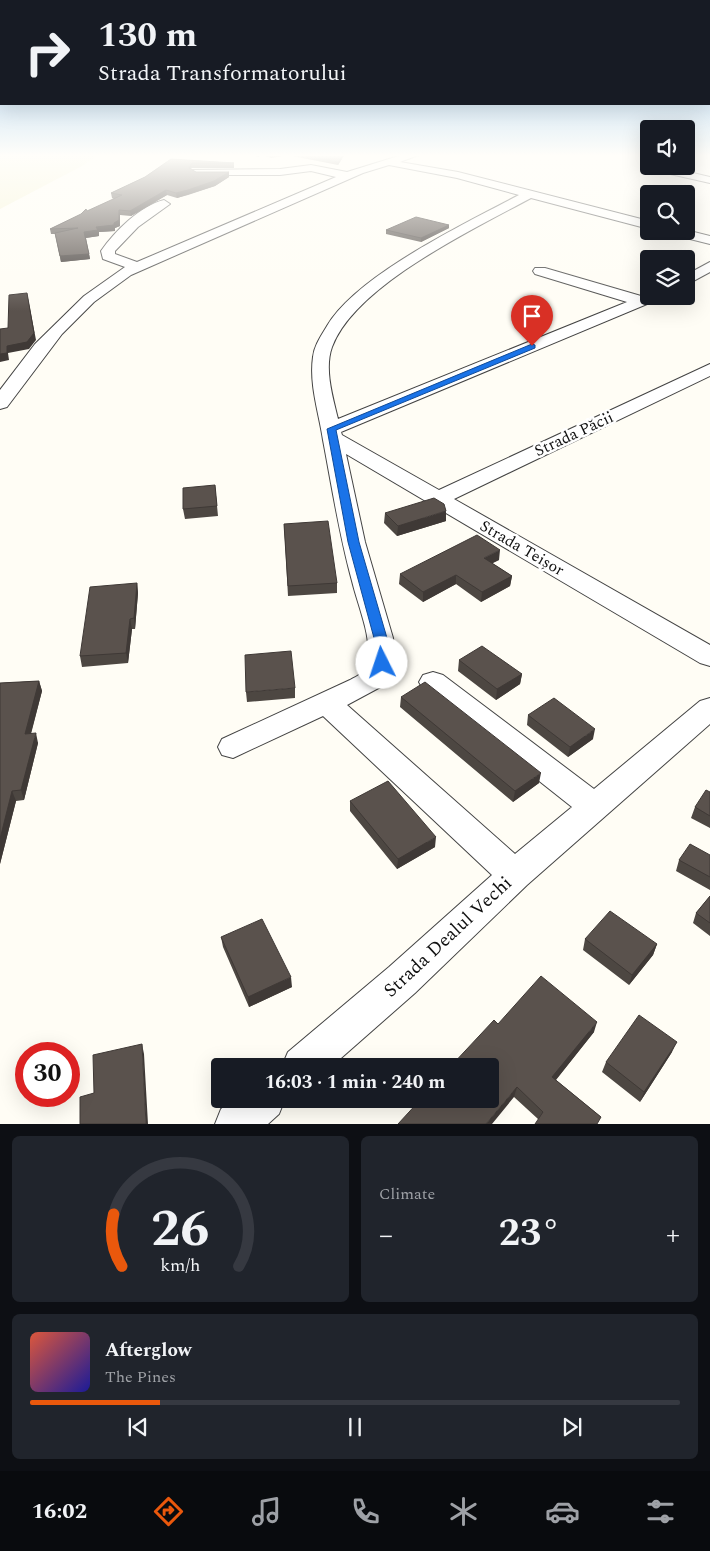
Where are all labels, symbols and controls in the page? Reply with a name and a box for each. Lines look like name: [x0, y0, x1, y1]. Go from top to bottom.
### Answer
text: 130 m: [98, 9, 197, 62]
icon: right: [15, 20, 80, 85]
text: Strada Transformatorului: [98, 57, 347, 90]
map controls: [640, 120, 695, 305]
button: sound: [640, 120, 695, 175]
button: search: [640, 185, 695, 240]
button: layers: [640, 250, 695, 305]
pin: [511, 295, 553, 346]
icon: arrive: [518, 302, 546, 330]
street label: Strada Păcii: [530, 405, 618, 463]
street label: Strada Teișor: [475, 514, 569, 582]
position arrow: [355, 636, 407, 688]
street label: Strada Dealul Vechi: [377, 869, 519, 1005]
speed limit sign: 30: [15, 1042, 80, 1107]
text: 16:03 · 1 min · 240 m: [265, 1068, 445, 1097]
text: Climate: [379, 1182, 435, 1206]
text: 26: [151, 1190, 210, 1269]
text: 23°: [499, 1205, 560, 1263]
text: −: [379, 1214, 393, 1257]
text: +: [666, 1214, 680, 1257]
text: km/h: [160, 1252, 201, 1279]
text: Afterglow: [105, 1336, 192, 1365]
text: The Pines: [105, 1365, 176, 1389]
icon: previous: [124, 1413, 152, 1441]
icon: pause: [341, 1413, 369, 1441]
icon: next: [558, 1413, 586, 1441]
icon: directions: [151, 1494, 186, 1529]
icon: music: [249, 1494, 284, 1529]
icon: phone: [348, 1494, 383, 1529]
icon: climate: [446, 1494, 481, 1529]
icon: car: [545, 1494, 580, 1529]
icon: filters: [643, 1494, 678, 1529]
text: 16:02: [32, 1495, 87, 1528]

